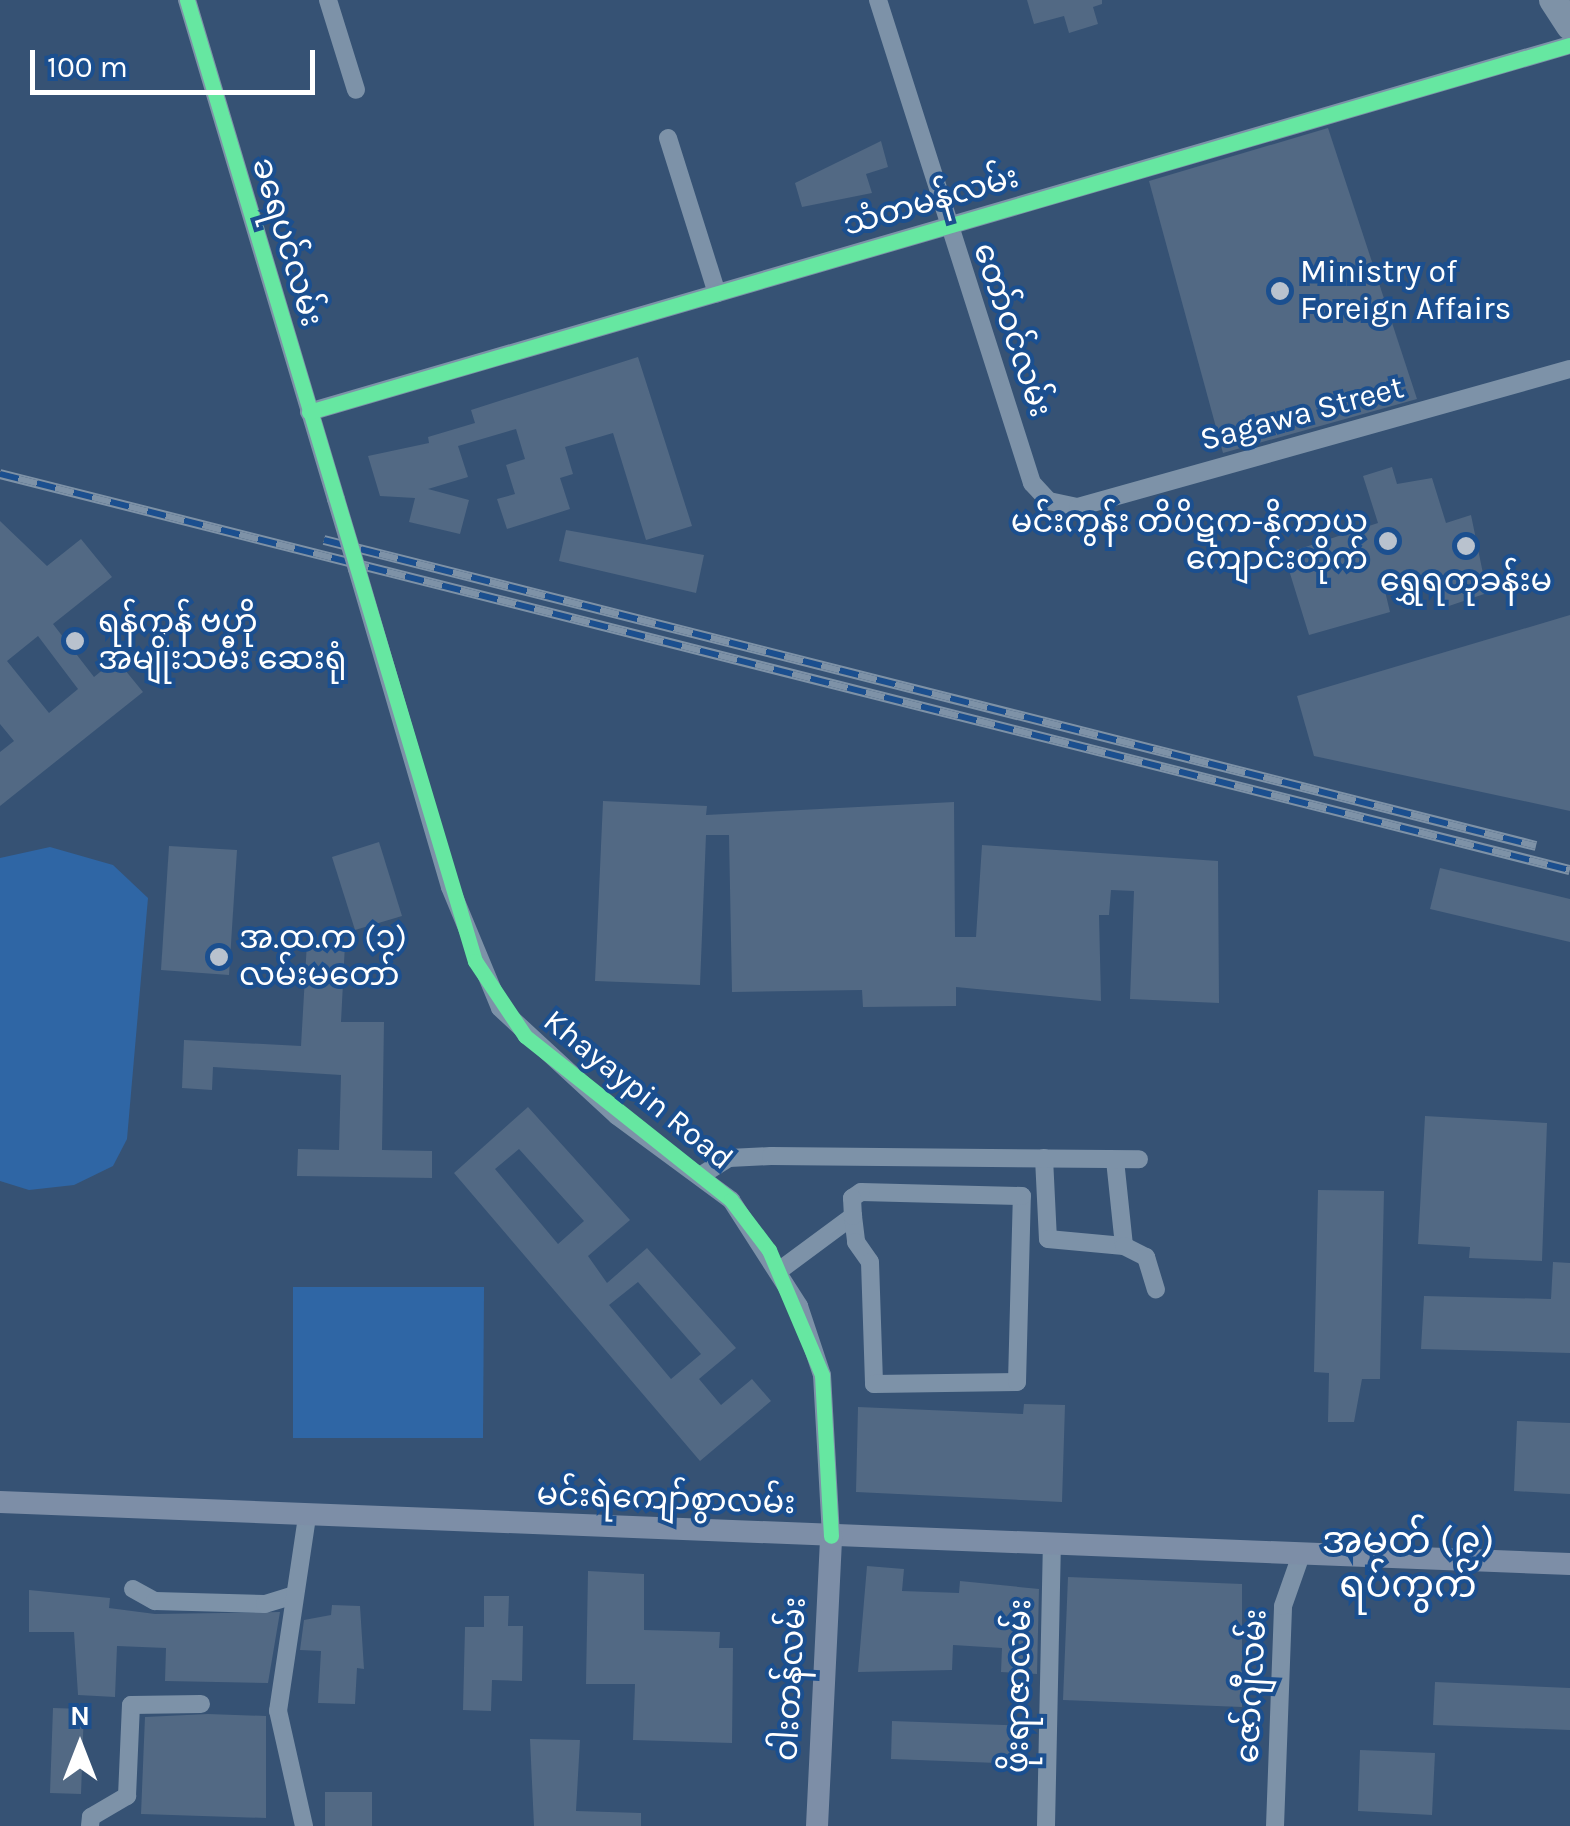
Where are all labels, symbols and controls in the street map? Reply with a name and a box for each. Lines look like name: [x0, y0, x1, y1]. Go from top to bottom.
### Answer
scale bar: [35, 30, 320, 92]
text: 100 m: [47, 49, 128, 85]
street label: ခရေပင်လမ်း: [243, 153, 331, 331]
street label: သံတမန်လမ်း: [839, 158, 1023, 244]
street label: တော်ဝင်လမ်း: [964, 238, 1060, 422]
place label: Ministry of Foreign Affairs: [1300, 254, 1511, 329]
marker: Ministry of Foreign Affairs: [1269, 280, 1291, 302]
street label: Sagawa Street: [1196, 368, 1408, 460]
place label: မင်းကွန်း တိပိဋက-နိကာယ ကျောင်းတိုက်: [1011, 504, 1368, 579]
marker: မင်းကွန်း တိပိဋက-နိကာယ ကျောင်းတိုက်: [1377, 530, 1399, 552]
marker: ရွှေရတုခန်းမ: [1455, 535, 1477, 557]
place label: ရွှေရတုခန်းမ: [1380, 562, 1552, 600]
place label: ရန်ကုန် ဗဟို အမျိုးသမီး ဆေးရုံ: [98, 604, 346, 679]
marker: ရန်ကုန် ဗဟို အမျိုးသမီး ဆေးရုံ: [62, 628, 88, 654]
place label: အ.ထ.က (၁) လမ်းမတော်: [239, 920, 407, 995]
marker: အ.ထ.က (၁) လမ်းမတော်: [208, 946, 230, 968]
street label: Khayaypin Road: [536, 1002, 740, 1178]
street label: မင်းရဲကျော်စွာလမ်း: [536, 1475, 796, 1523]
district label: အမှတ် (၉) ရပ်ကွက်: [1322, 1518, 1494, 1608]
street label: ဝါးတန်လမ်း: [768, 1596, 814, 1762]
street label: ဖိုးရာဇာလမ်း: [998, 1598, 1040, 1774]
street label: ဇော်ဂျီလမ်း: [1229, 1608, 1275, 1764]
north arrow: [30, 1696, 130, 1796]
text: N: [70, 1699, 90, 1732]

